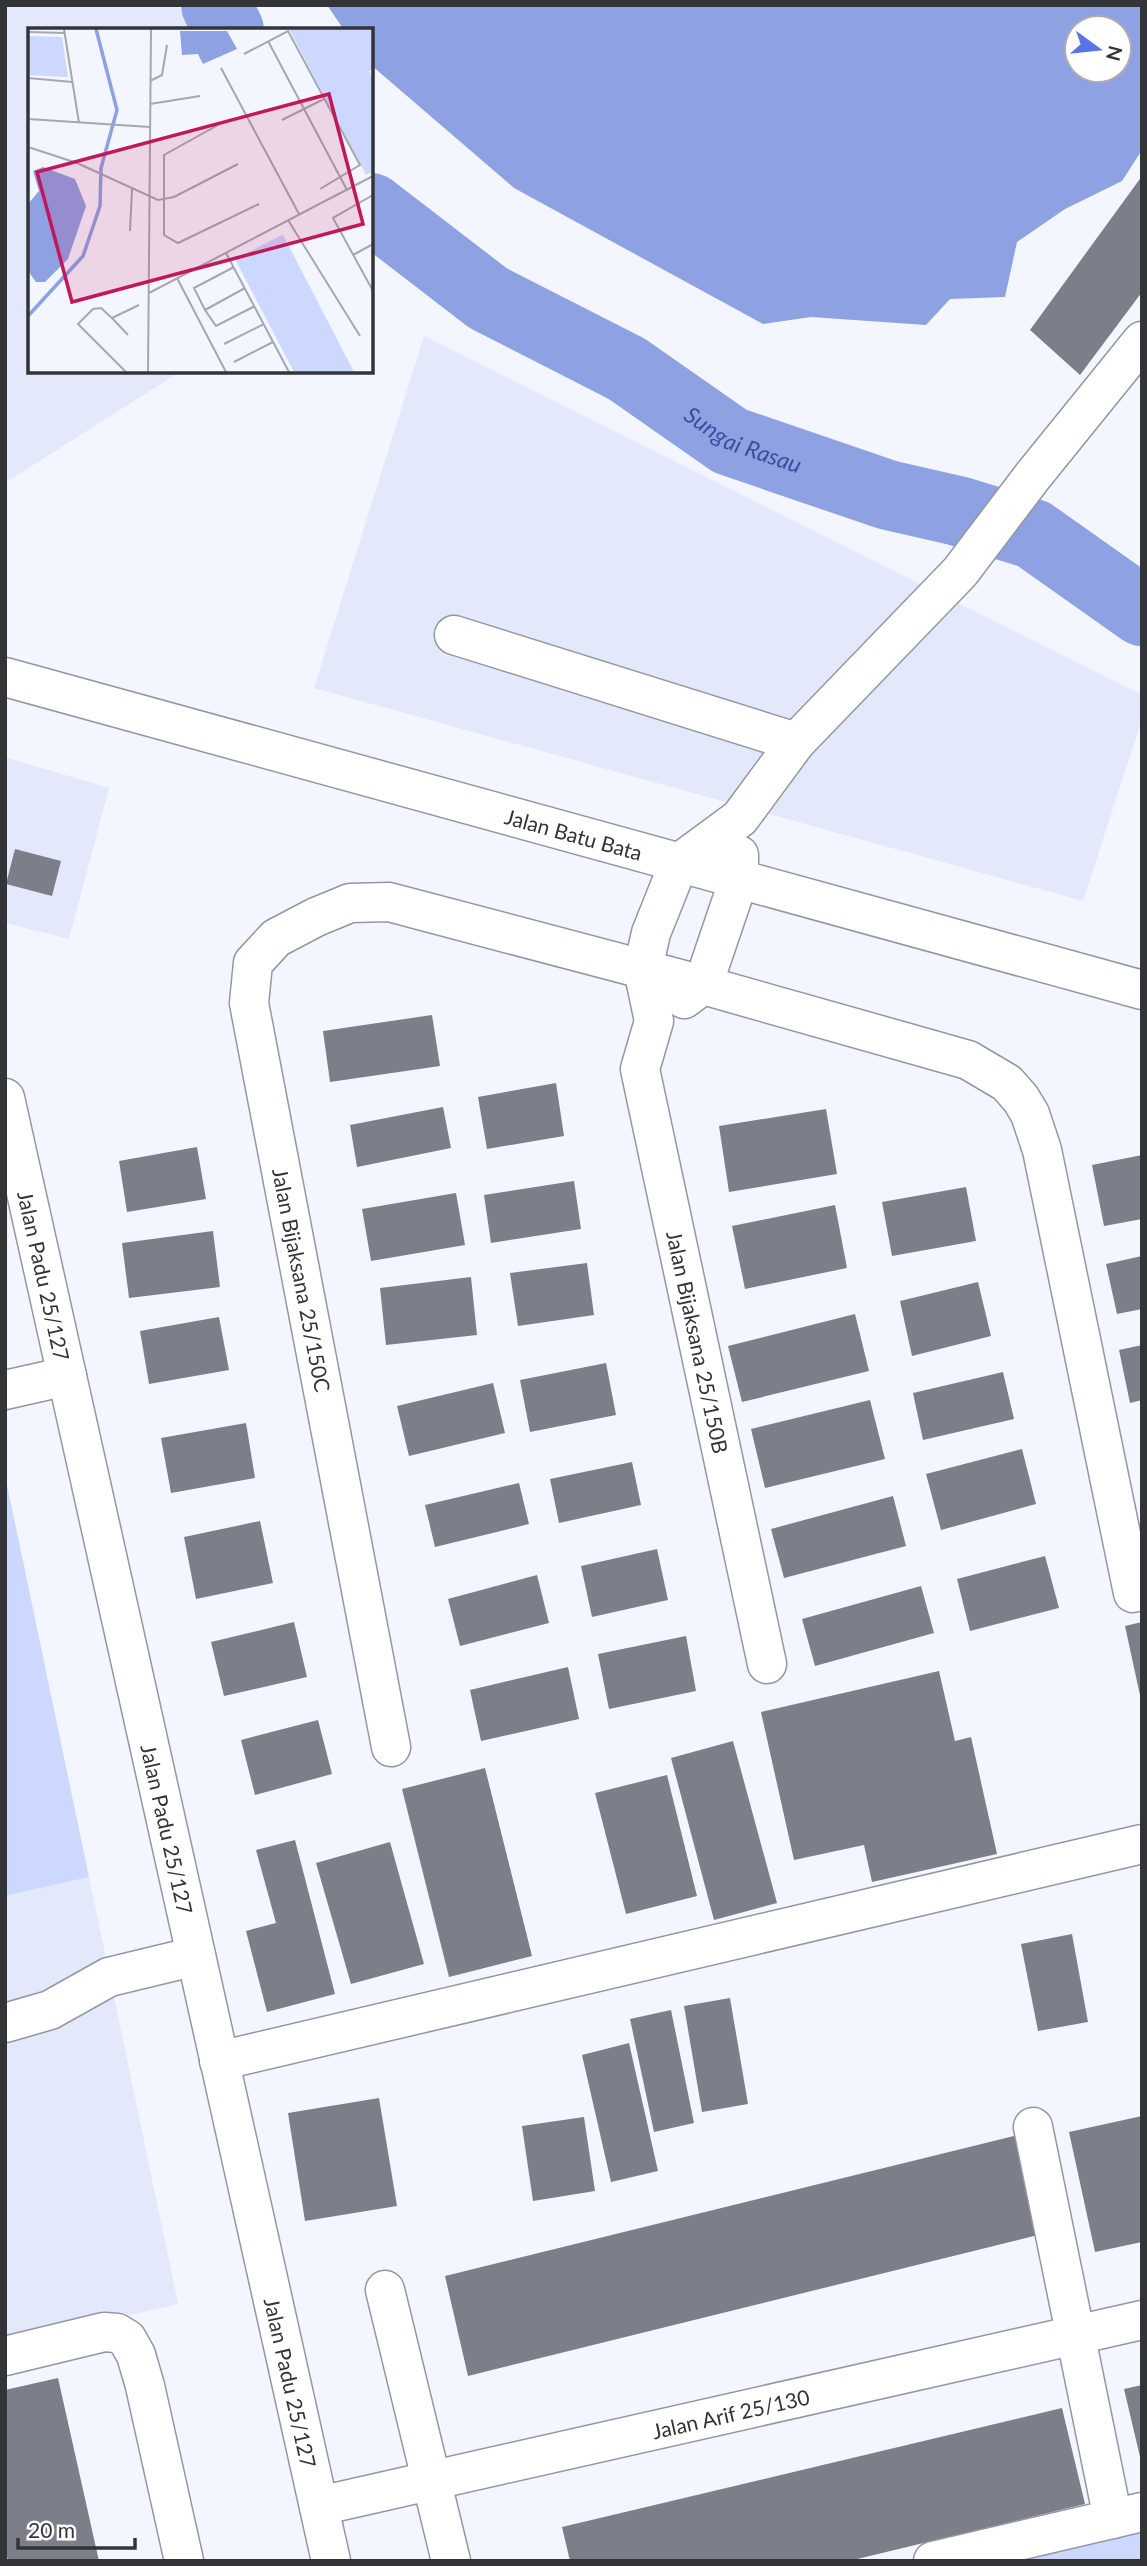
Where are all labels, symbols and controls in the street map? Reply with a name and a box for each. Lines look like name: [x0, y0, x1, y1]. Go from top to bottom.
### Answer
north arrow: [1063, 14, 1133, 84]
inset map: [28, 28, 373, 373]
text: N: [1102, 43, 1128, 64]
water label: Sungai Rasau: [680, 400, 806, 479]
street label: Jalan Batu Bata: [502, 803, 645, 864]
street label: Jalan Bijaksana 25/150C: [268, 1166, 336, 1394]
street label: Jalan Padu 25/127: [14, 1188, 76, 1363]
street label: Jalan Bijaksana 25/150B: [662, 1228, 734, 1456]
street label: Jalan Padu 25/127: [137, 1742, 199, 1916]
street label: Jalan Padu 25/127: [260, 2295, 322, 2470]
street label: Jalan Arif 25/130: [650, 2383, 812, 2443]
scale bar: [18, 2506, 135, 2550]
text: 20 m: [28, 2517, 75, 2542]

